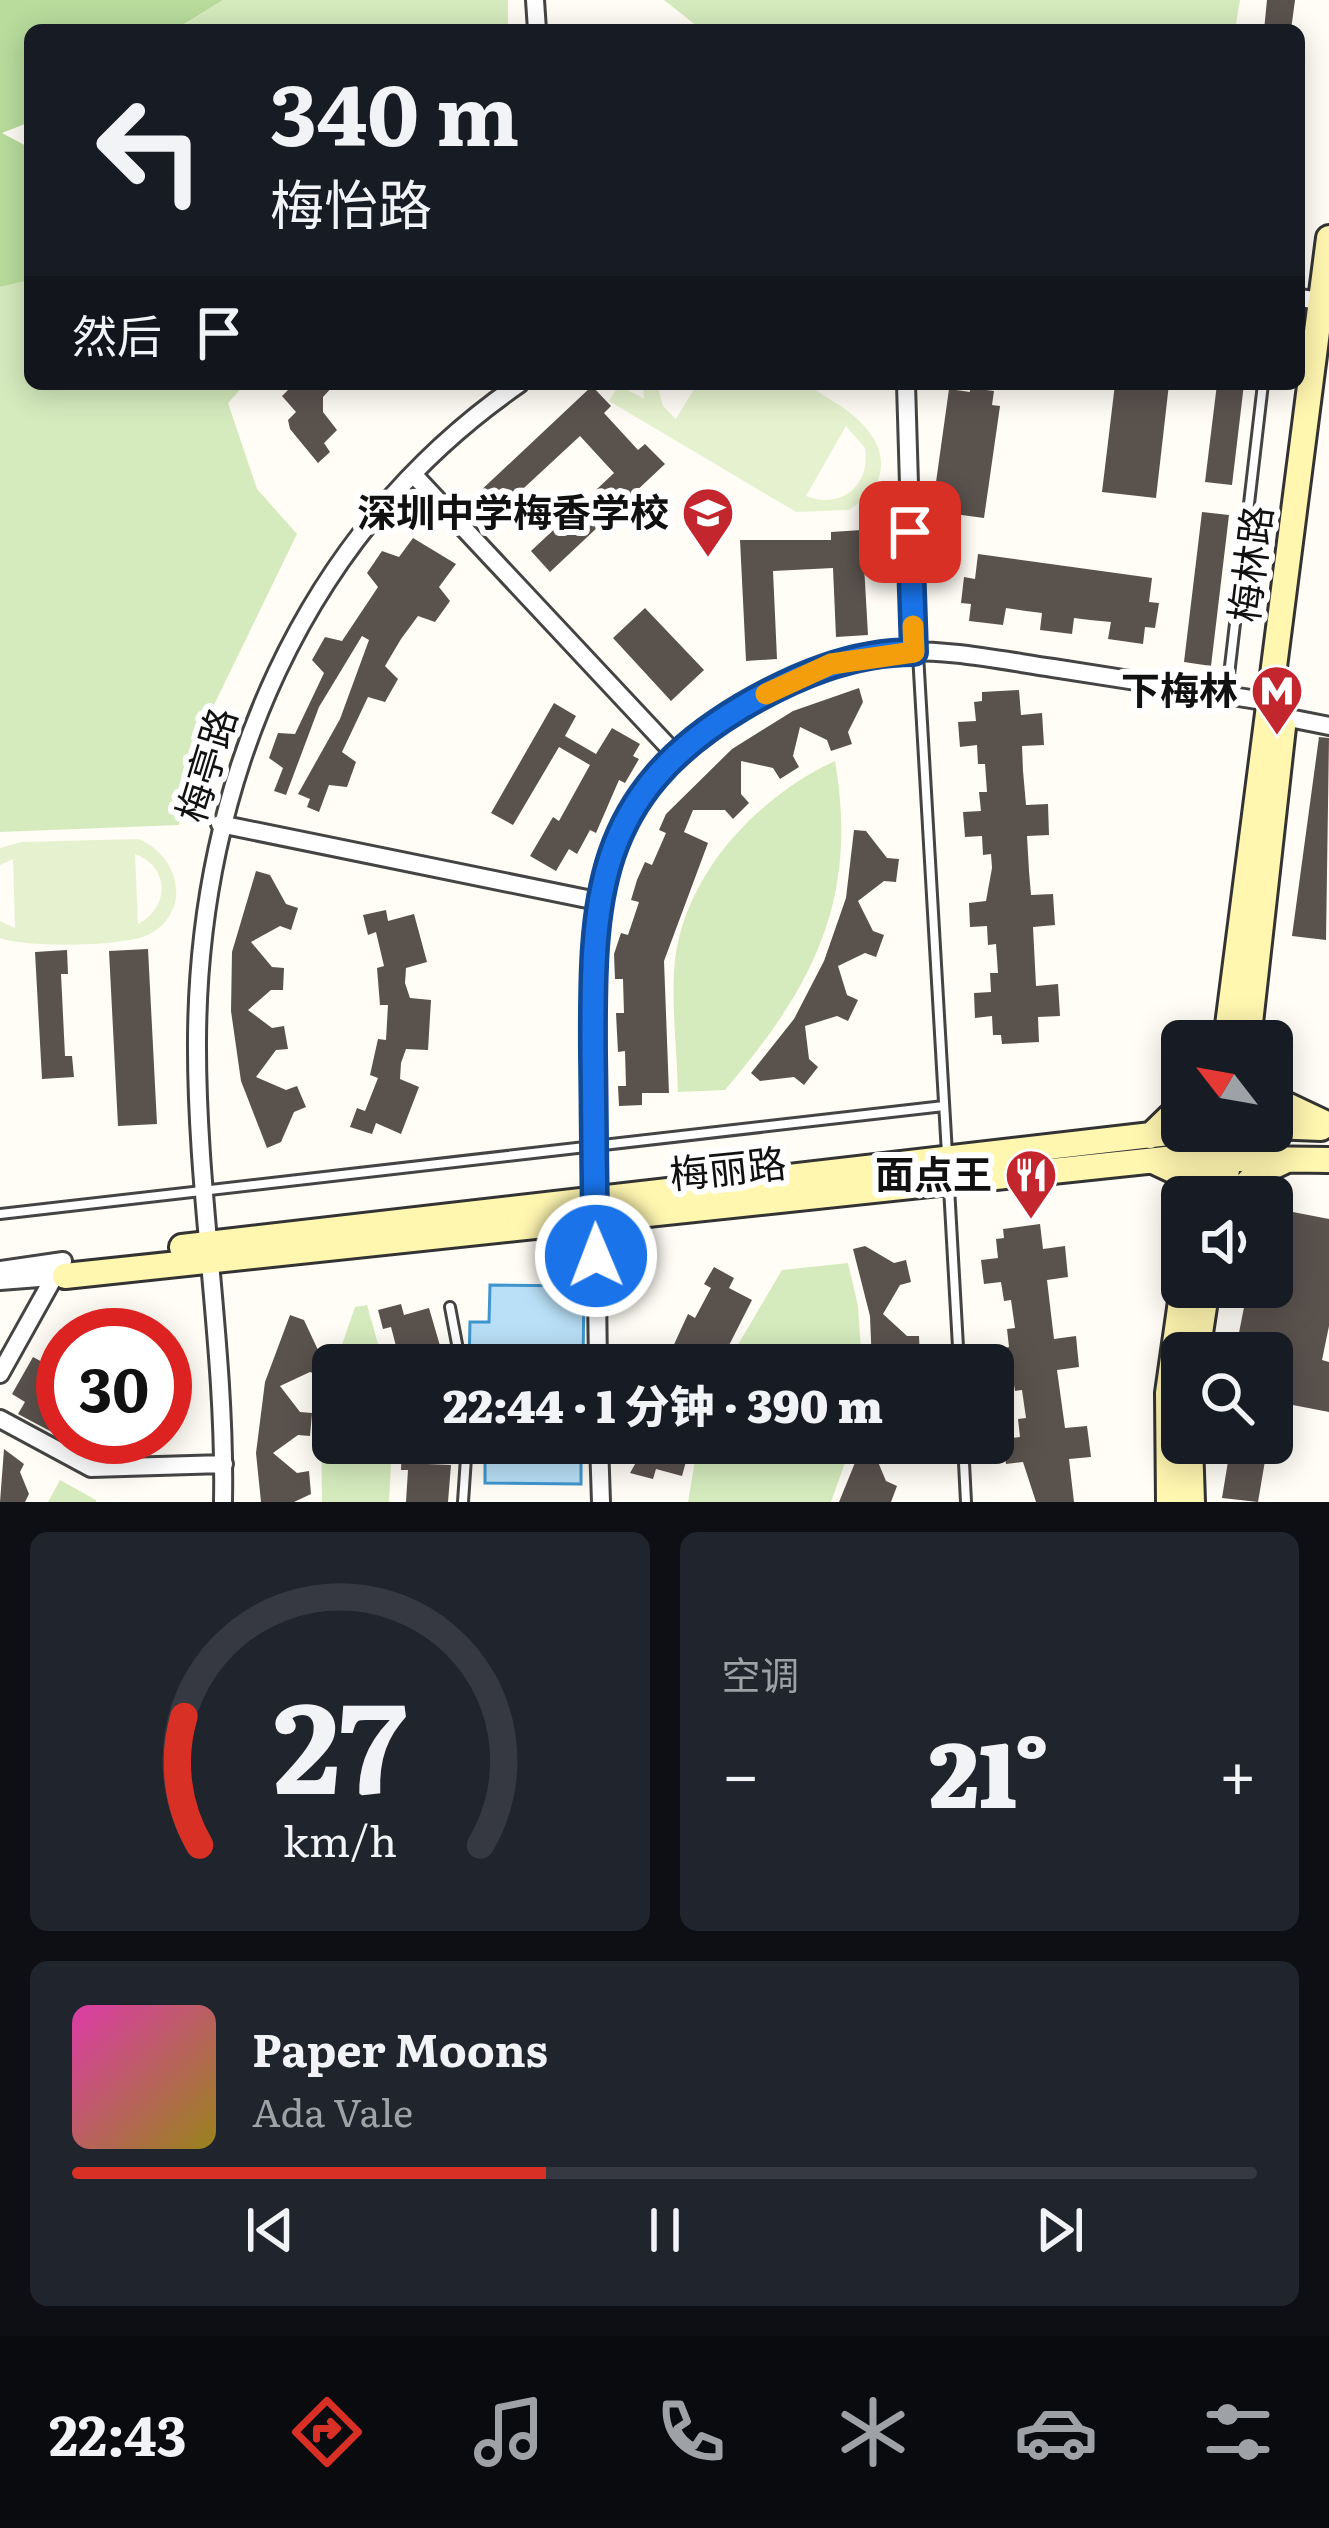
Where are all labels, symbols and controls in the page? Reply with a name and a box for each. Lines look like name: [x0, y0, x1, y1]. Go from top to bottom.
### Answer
text: 340 m: [270, 47, 520, 172]
icon: left: [72, 72, 228, 228]
text: 梅怡路: [270, 161, 432, 242]
text: 然后: [72, 300, 162, 367]
icon: arrive: [186, 300, 252, 366]
place label: 深圳中学梅香学校: [357, 481, 669, 539]
pin: [859, 481, 961, 583]
school or university icon: 深圳中学梅香学校: [680, 485, 736, 559]
icon: arrive: [877, 499, 943, 565]
street label: 梅林路: [1212, 502, 1284, 625]
place label: 下梅林: [1121, 659, 1238, 717]
metro station icon: 下梅林: [1249, 663, 1305, 737]
street label: 梅亭路: [159, 700, 249, 829]
north arrow: [1161, 1020, 1293, 1152]
map controls: [1161, 1020, 1293, 1464]
street label: 梅丽路: [666, 1131, 789, 1201]
place label: 面点王: [875, 1143, 992, 1201]
restaurant icon: 面点王: [1003, 1147, 1059, 1221]
button: sound: [1161, 1176, 1293, 1308]
position arrow: [533, 1193, 659, 1319]
speed limit sign: 30: [36, 1308, 192, 1464]
button: search: [1161, 1332, 1293, 1464]
text: 22:44 · 1 分钟 · 390 m: [443, 1370, 883, 1437]
text: 空调: [722, 1644, 800, 1702]
text: 27: [273, 1647, 407, 1832]
text: 21°: [929, 1702, 1049, 1836]
text: −: [722, 1721, 760, 1819]
text: +: [1219, 1721, 1257, 1819]
text: km/h: [283, 1806, 397, 1869]
text: Paper Moons: [252, 2014, 548, 2081]
text: Ada Vale: [252, 2081, 413, 2139]
icon: previous: [237, 2197, 303, 2263]
icon: pause: [632, 2197, 698, 2263]
icon: next: [1027, 2197, 1093, 2263]
icon: directions: [285, 2390, 369, 2474]
icon: music: [467, 2390, 551, 2474]
icon: phone: [649, 2390, 733, 2474]
icon: climate: [831, 2390, 915, 2474]
icon: car: [1014, 2390, 1098, 2474]
icon: filters: [1196, 2390, 1280, 2474]
text: 22:43: [49, 2392, 187, 2473]

